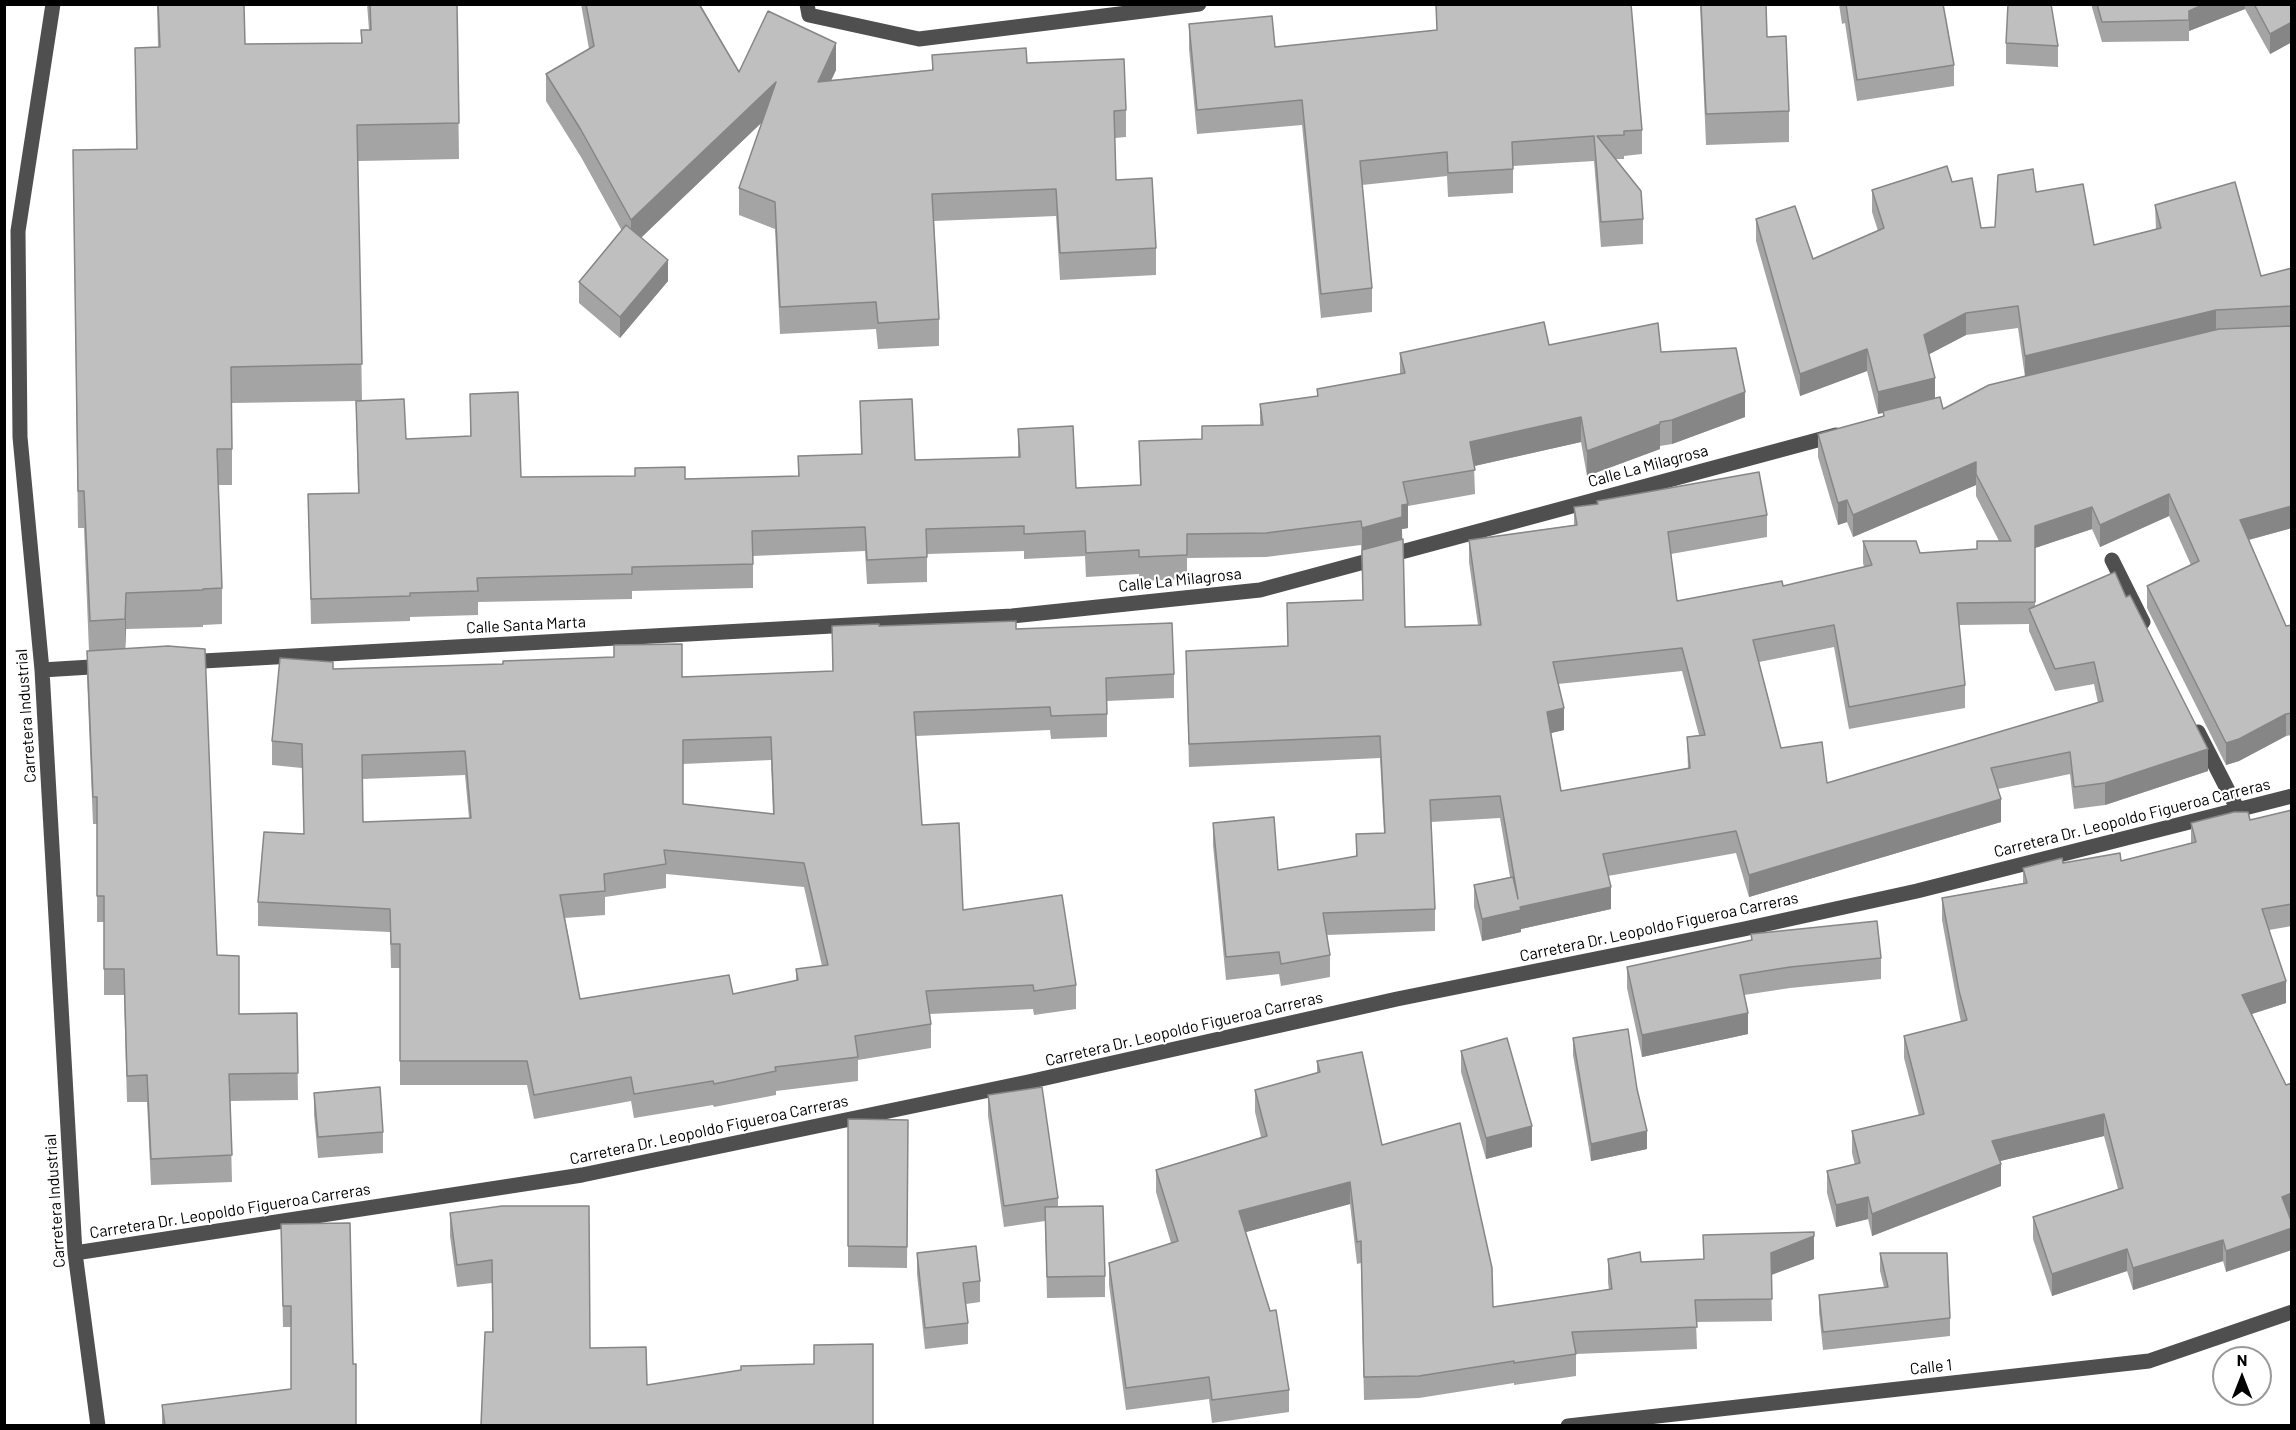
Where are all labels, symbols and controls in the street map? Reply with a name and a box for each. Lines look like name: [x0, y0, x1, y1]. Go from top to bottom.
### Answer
street label: Calle La Milagrosa: [1586, 441, 1710, 491]
street label: Calle La Milagrosa: [1118, 564, 1242, 596]
street label: Calle Santa Marta: [466, 612, 586, 638]
street label: Carretera Industrial: [12, 648, 40, 784]
street label: Carretera Dr. Leopoldo Figueroa Carreras: [1992, 774, 2272, 862]
street label: Carretera Dr. Leopoldo Figueroa Carreras: [1518, 888, 1800, 966]
street label: Carretera Dr. Leopoldo Figueroa Carreras: [1043, 988, 1325, 1070]
street label: Carretera Dr. Leopoldo Figueroa Carreras: [568, 1091, 850, 1169]
street label: Carretera Industrial: [41, 1133, 69, 1269]
street label: Carretera Dr. Leopoldo Figueroa Carreras: [88, 1179, 372, 1243]
north arrow: [2212, 1346, 2272, 1406]
text: N: [2237, 1350, 2247, 1369]
street label: Calle 1: [1909, 1355, 1953, 1379]

